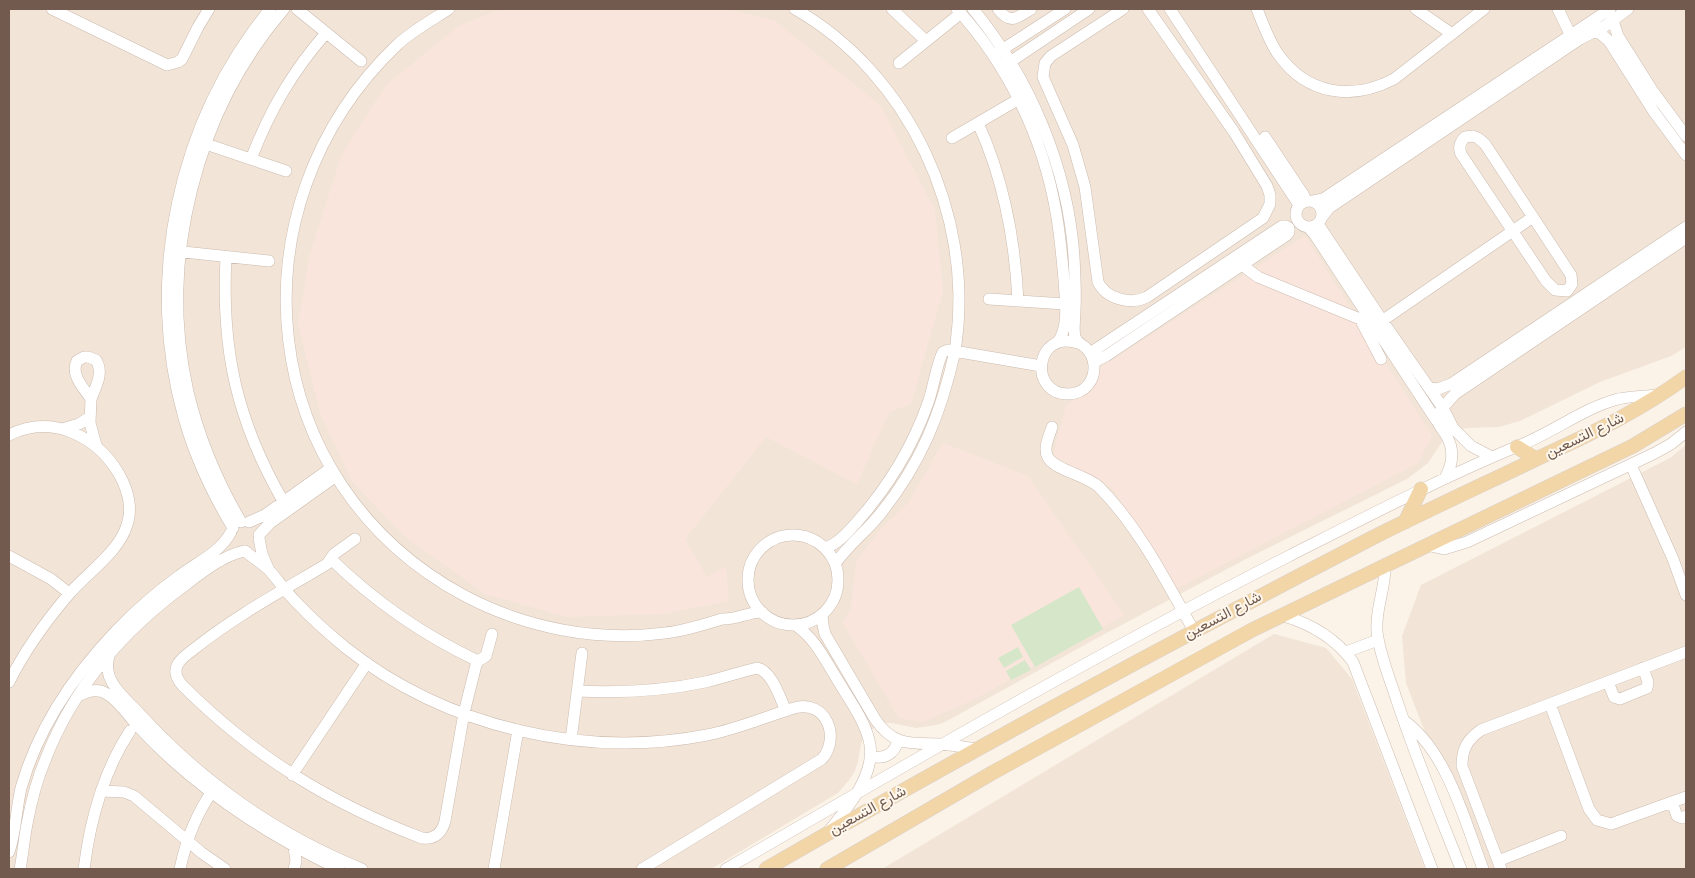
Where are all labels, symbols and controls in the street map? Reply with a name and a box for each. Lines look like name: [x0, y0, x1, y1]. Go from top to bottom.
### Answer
street label: شارع التسعين: [1543, 409, 1627, 463]
street label: شارع التسعين: [1181, 588, 1265, 644]
street label: شارع التسعين: [826, 783, 910, 839]

